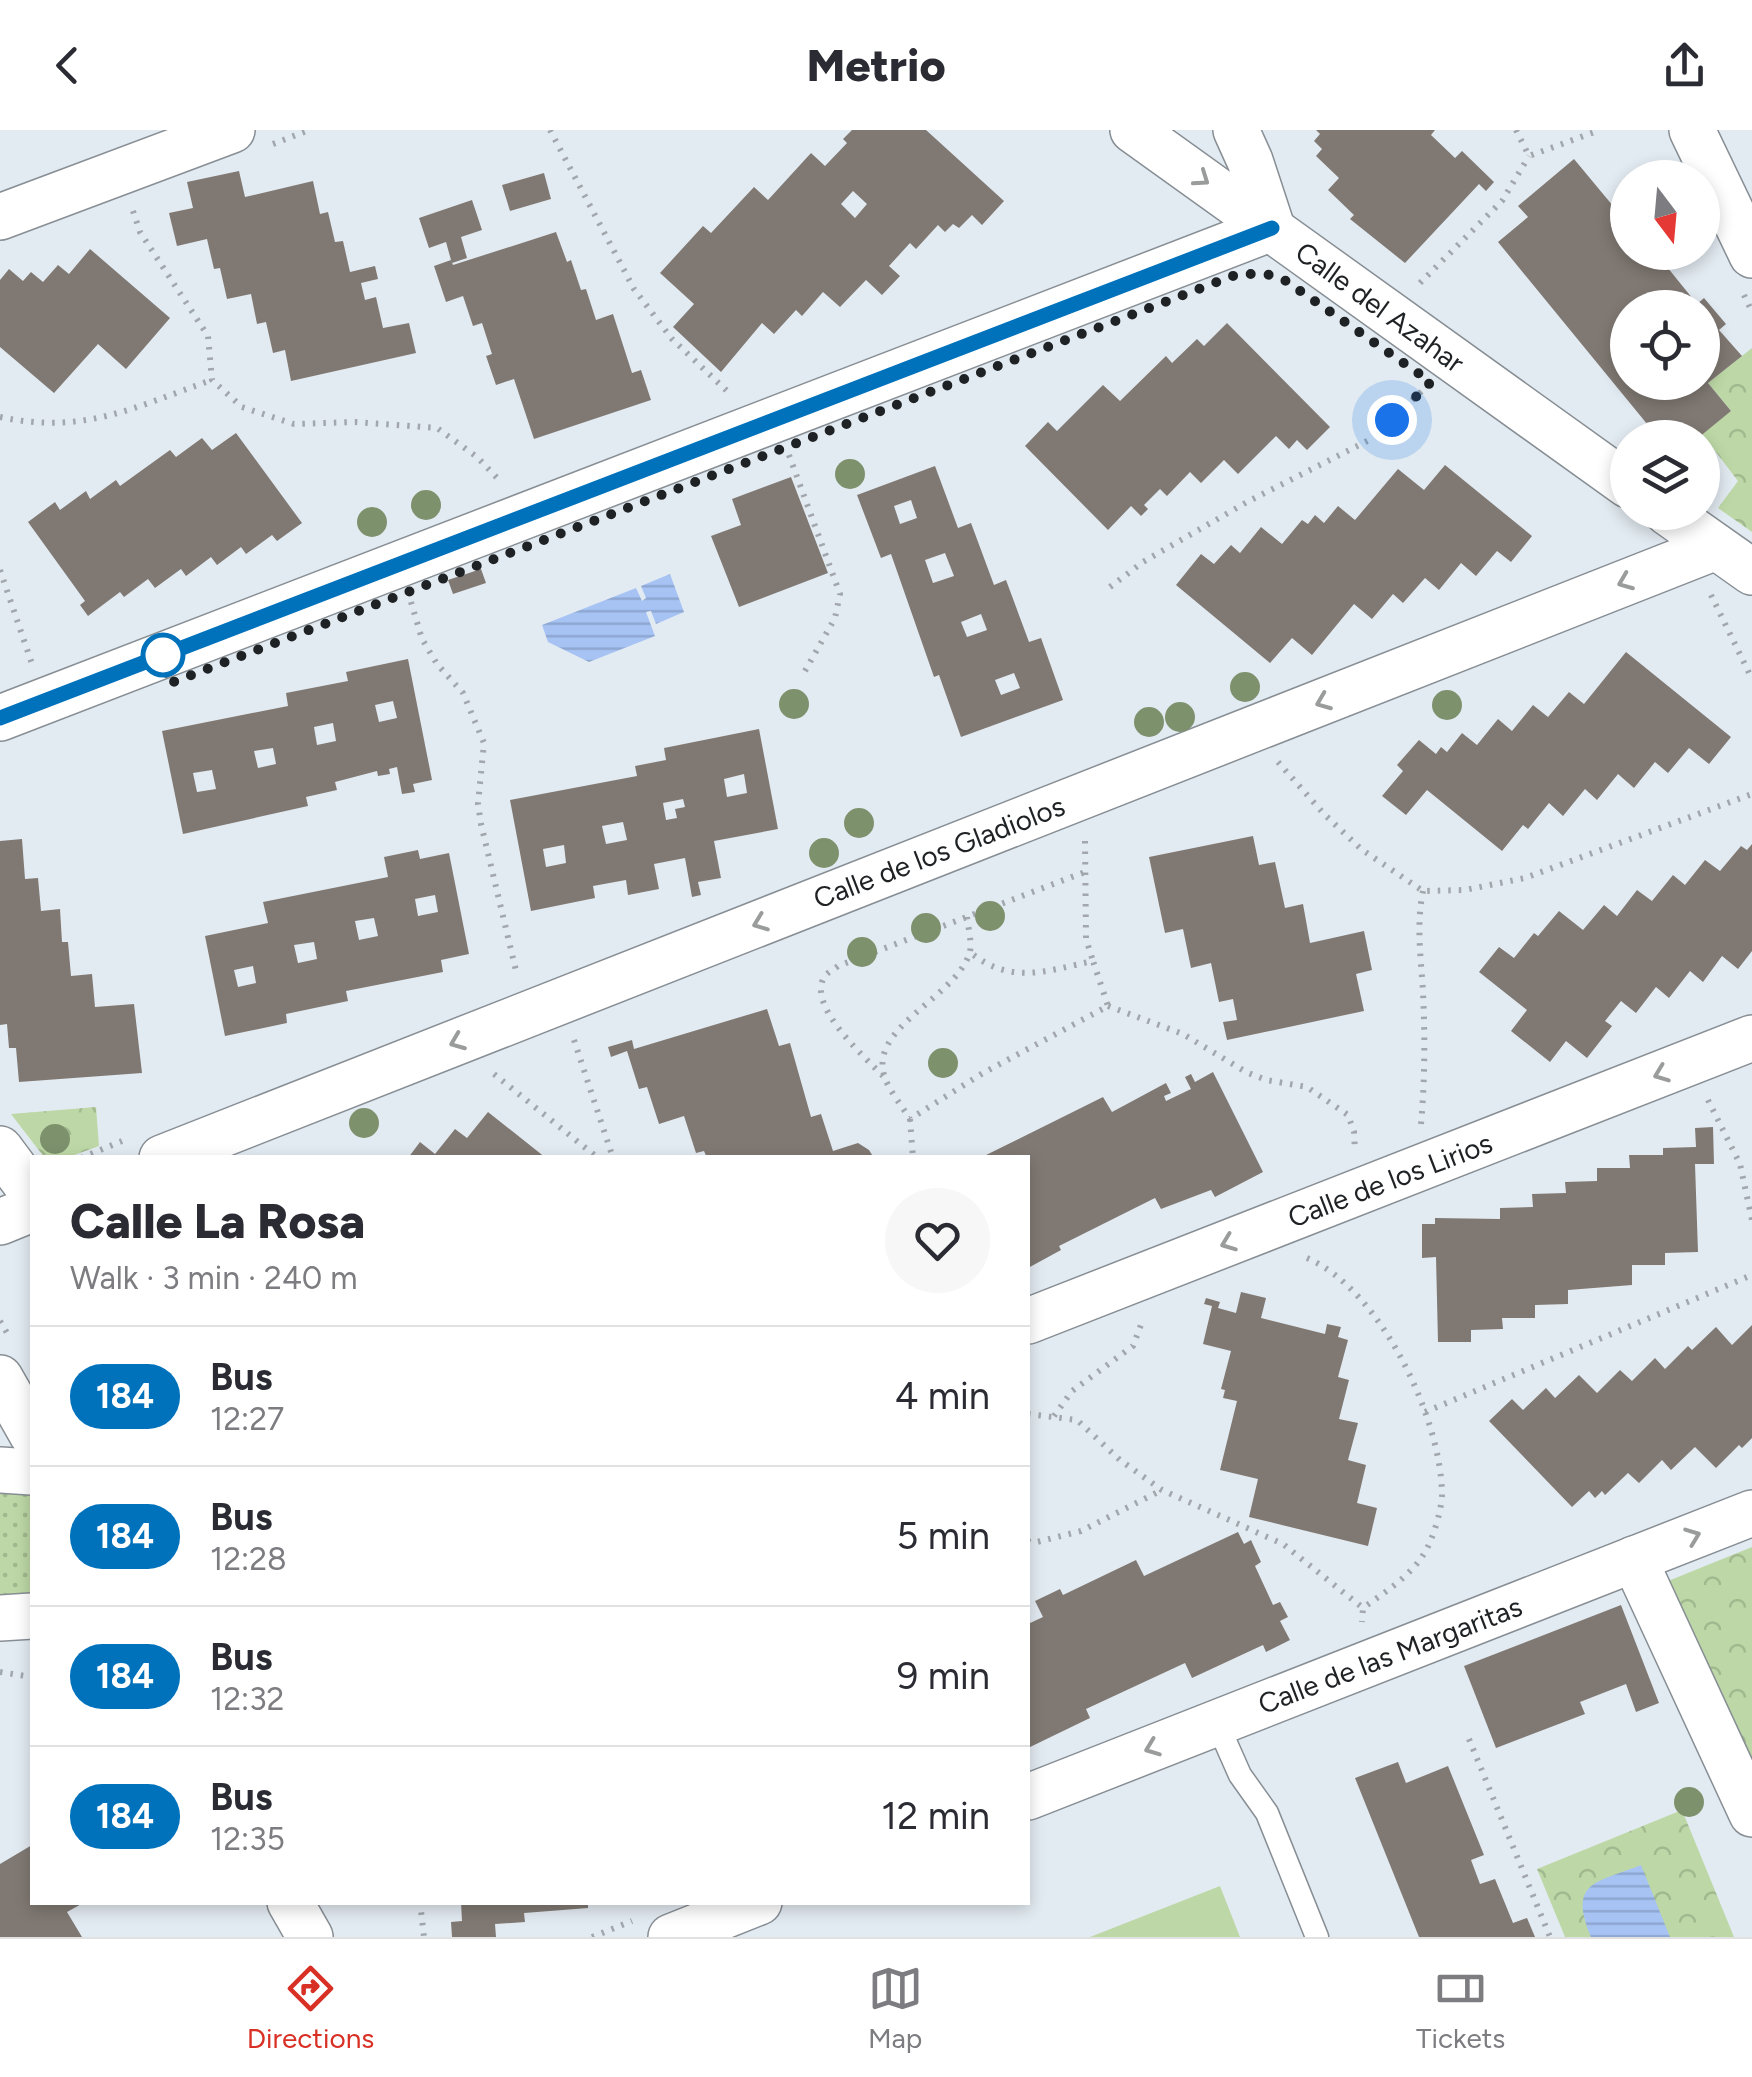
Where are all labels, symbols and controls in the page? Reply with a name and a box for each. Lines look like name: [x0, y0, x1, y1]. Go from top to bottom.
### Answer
icon: back: [40, 38, 95, 93]
text: Metrio: [806, 38, 946, 92]
icon: share: [1657, 38, 1712, 93]
north arrow: [1610, 160, 1720, 270]
map controls: [1610, 160, 1720, 530]
one-way arrow: [1191, 167, 1210, 185]
street label: Calle del Azahar: [1289, 234, 1471, 380]
button: locate: [1610, 290, 1720, 400]
your location: [1367, 395, 1417, 445]
button: layers: [1610, 420, 1720, 530]
one-way arrow: [1618, 571, 1635, 591]
unlabelled marker: [142, 634, 184, 676]
one-way arrow: [1315, 690, 1333, 710]
street label: Calle de los Gladiolos: [809, 788, 1069, 916]
one-way arrow: [752, 911, 770, 931]
one-way arrow: [450, 1030, 467, 1050]
one-way arrow: [1653, 1062, 1671, 1082]
street label: Calle de los Lirios: [1283, 1125, 1497, 1235]
button: heart: [885, 1188, 990, 1293]
text: Calle La Rosa: [70, 1192, 365, 1250]
one-way arrow: [1220, 1231, 1238, 1251]
text: Walk · 3 min · 240 m: [70, 1259, 357, 1297]
text: Bus: [210, 1354, 273, 1400]
text: 4 min: [895, 1373, 990, 1419]
text: 184: [96, 1375, 154, 1417]
text: 12:27: [210, 1400, 284, 1438]
text: Bus: [210, 1494, 273, 1540]
text: 5 min: [896, 1513, 990, 1559]
text: 184: [96, 1515, 154, 1557]
one-way arrow: [1683, 1528, 1701, 1548]
text: 12:28: [210, 1540, 287, 1578]
street label: Calle de las Margaritas: [1253, 1589, 1527, 1721]
text: Bus: [210, 1634, 273, 1680]
text: 9 min: [897, 1653, 990, 1699]
text: 184: [96, 1655, 154, 1697]
text: 12:32: [210, 1680, 285, 1718]
one-way arrow: [1144, 1737, 1162, 1757]
text: Bus: [210, 1774, 273, 1820]
text: 12 min: [881, 1793, 990, 1839]
text: 184: [96, 1795, 154, 1837]
text: 12:35: [210, 1820, 285, 1858]
tab: Directions: [247, 1961, 374, 2055]
tab: Map: [868, 1961, 923, 2055]
tab: Tickets: [1416, 1961, 1505, 2055]

